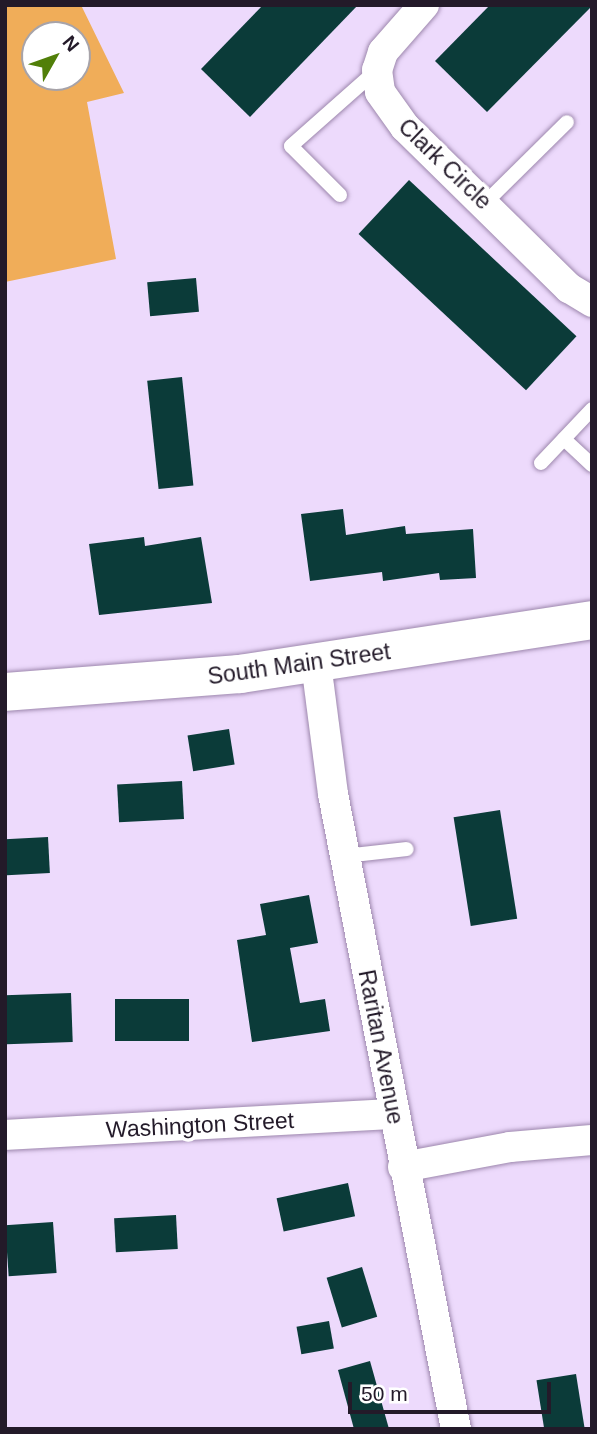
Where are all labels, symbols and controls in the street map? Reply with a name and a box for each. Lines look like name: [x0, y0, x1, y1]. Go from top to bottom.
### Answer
north arrow: [21, 21, 91, 91]
text: N: [58, 31, 83, 55]
street label: Clark Circle: [393, 113, 497, 215]
street label: South Main Street: [206, 638, 392, 690]
street label: Raritan Avenue: [352, 967, 410, 1127]
street label: Washington Street: [105, 1106, 295, 1144]
scale bar: [352, 1368, 555, 1412]
text: 50 m: [361, 1382, 408, 1405]

